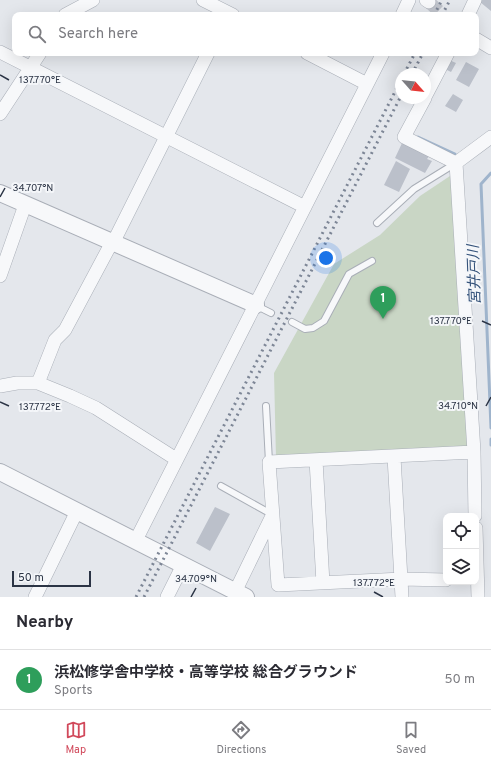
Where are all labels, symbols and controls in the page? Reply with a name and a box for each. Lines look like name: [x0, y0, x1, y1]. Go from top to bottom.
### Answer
search box: [12, 12, 479, 56]
icon: search: [26, 23, 48, 45]
text: Search here: [58, 25, 138, 44]
north arrow: [395, 68, 431, 104]
text: 137.770°E: [19, 74, 61, 87]
text: 34.707°N: [13, 182, 53, 195]
water label: 宮井戸川: [465, 243, 486, 305]
your location: [316, 248, 336, 268]
pin: 1: [370, 286, 396, 319]
text: 137.770°E: [430, 315, 472, 328]
text: 34.710°N: [438, 400, 478, 413]
text: 137.772°E: [19, 401, 61, 414]
map controls: [443, 513, 479, 585]
button: locate: [443, 513, 479, 549]
button: layers: [443, 549, 479, 585]
scale bar: [12, 569, 91, 588]
text: 50 m: [18, 571, 44, 585]
text: 34.709°N: [175, 573, 217, 586]
text: 137.772°E: [353, 577, 395, 590]
text: Nearby: [16, 612, 73, 634]
text: 浜松修学舎中学校・高等学校 総合グラウンド: [54, 664, 358, 683]
text: 1: [26, 672, 32, 688]
text: 50 m: [445, 672, 475, 688]
text: Sports: [54, 683, 93, 699]
tab: Map: [65, 719, 87, 757]
tab: Directions: [216, 719, 266, 757]
tab: Saved: [396, 719, 426, 757]

